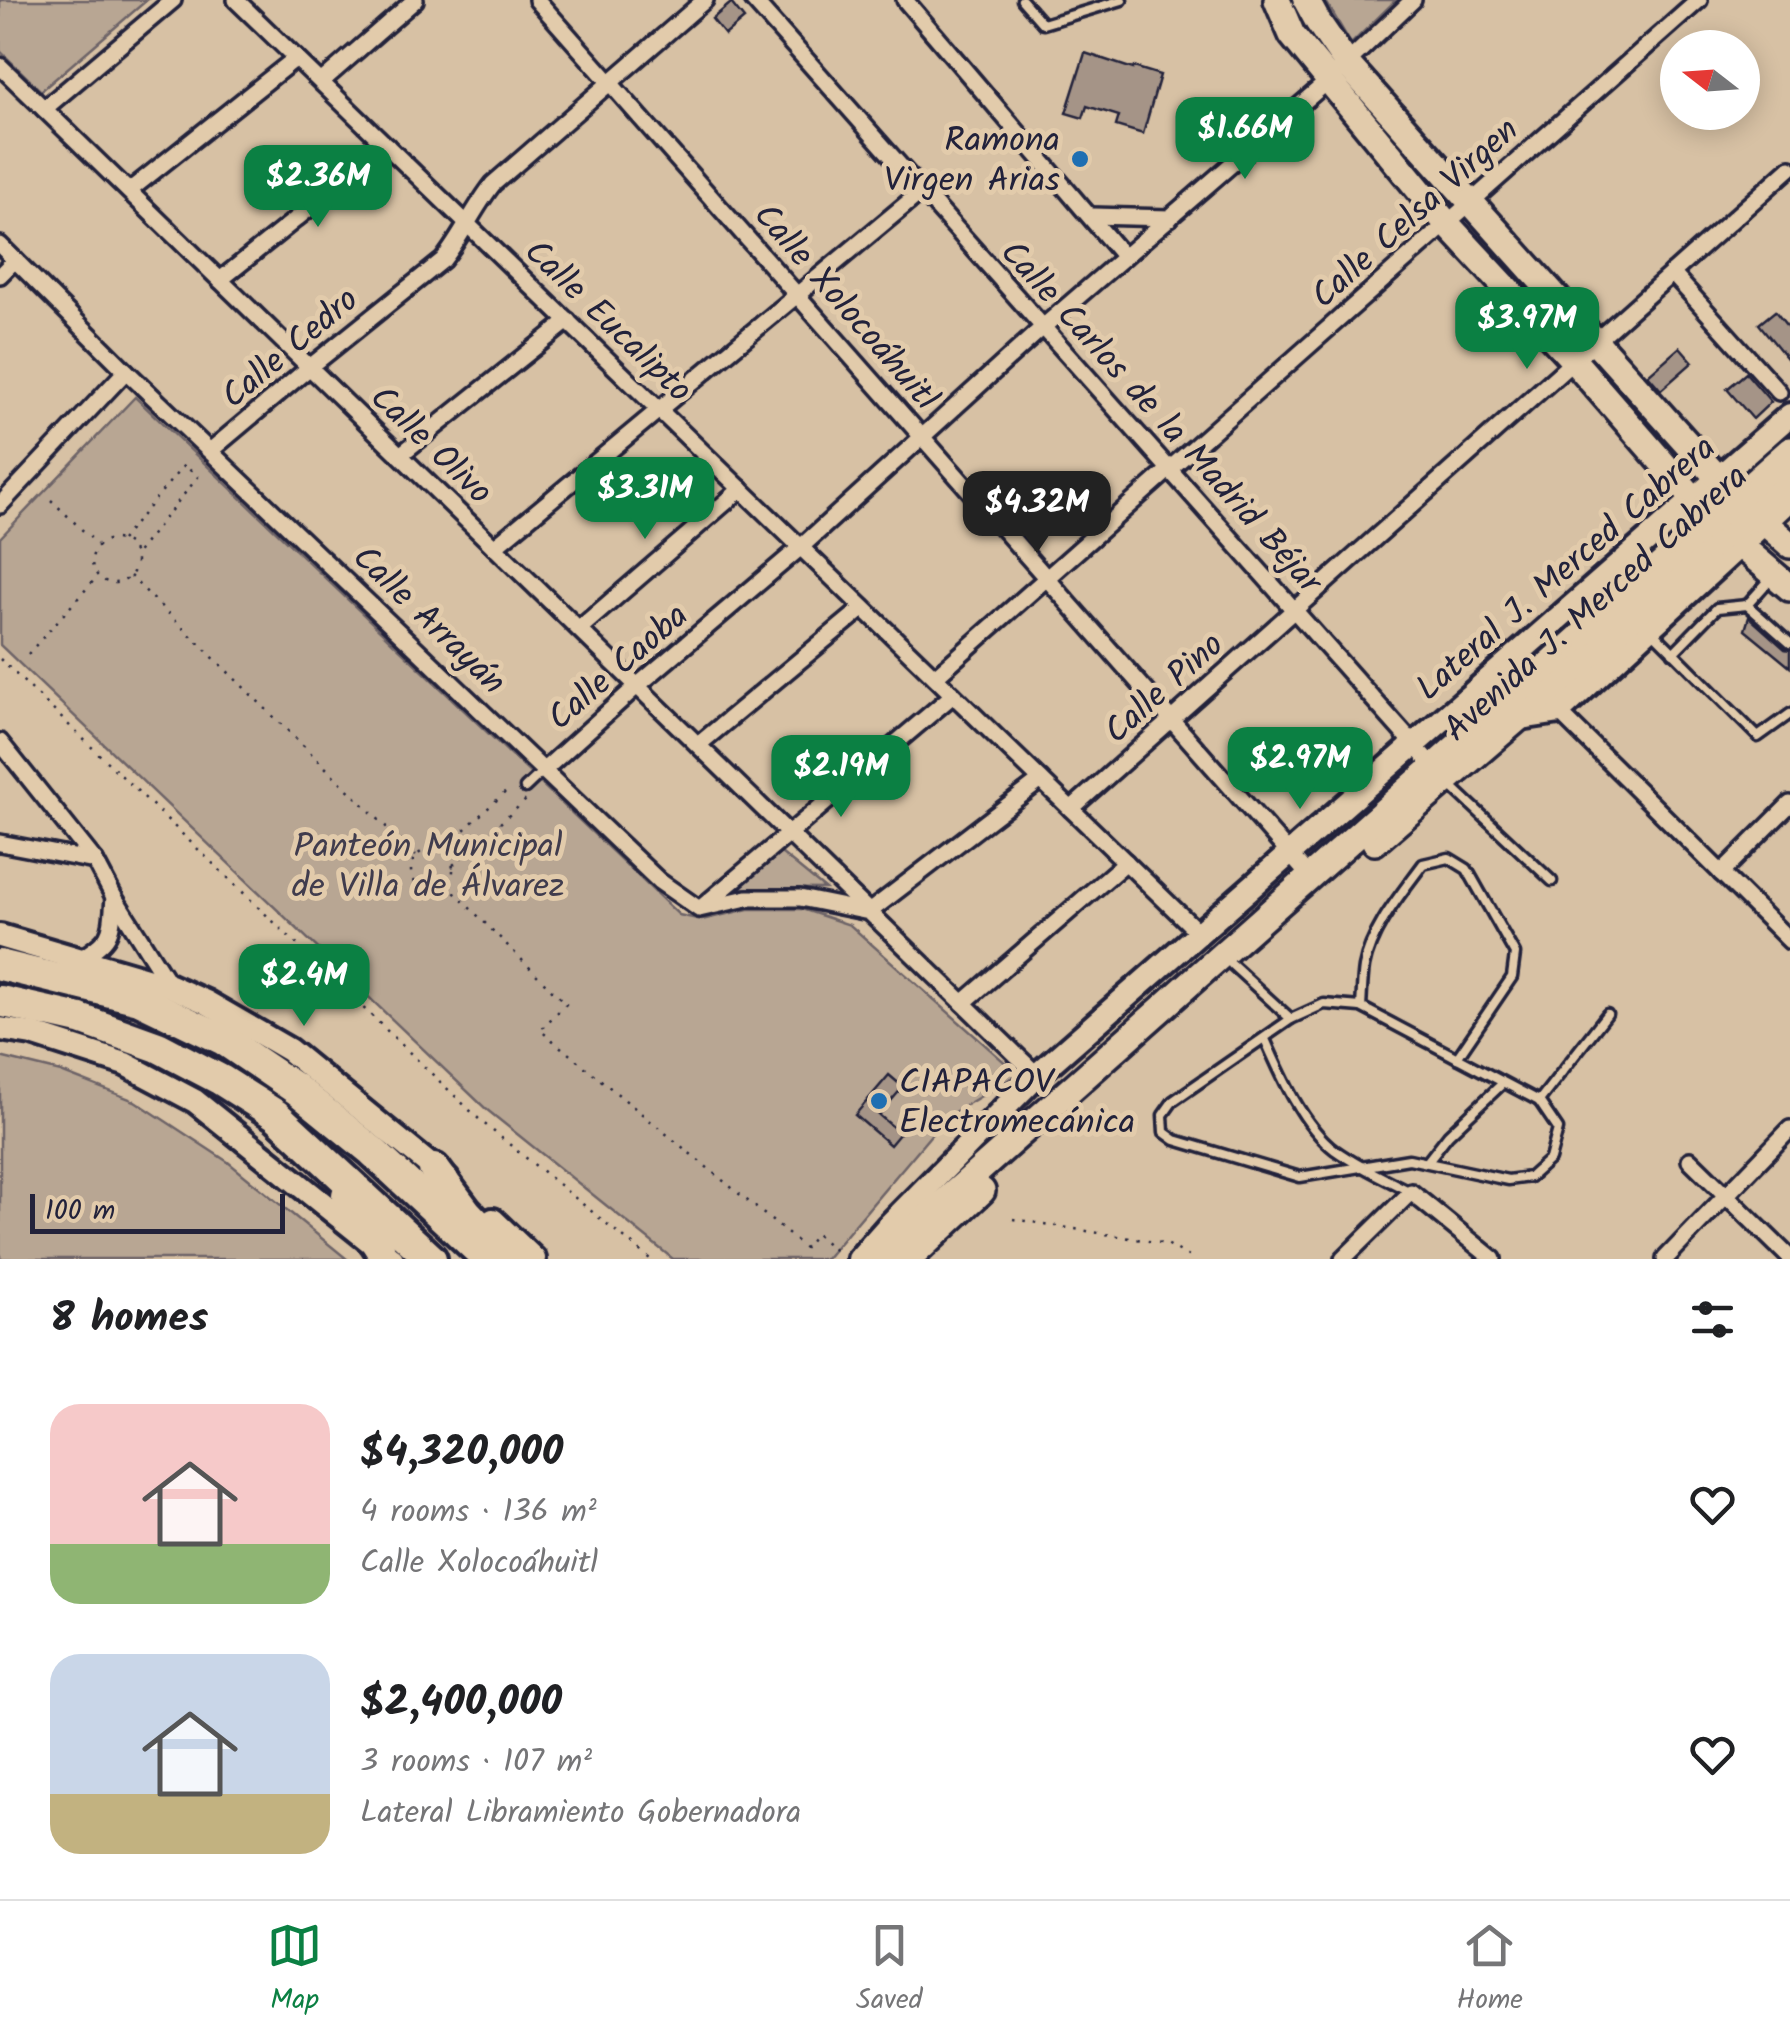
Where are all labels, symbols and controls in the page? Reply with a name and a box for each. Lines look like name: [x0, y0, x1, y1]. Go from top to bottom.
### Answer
north arrow: [1660, 30, 1760, 130]
map controls: [1660, 30, 1760, 130]
pin: $1.66M: [1164, 97, 1326, 182]
text: $1.66M: [1197, 104, 1293, 155]
street label: Calle Celsa Virgen: [1299, 105, 1533, 324]
place label: Ramona Virgen Arias: [884, 114, 1060, 210]
pin: $2.36M: [237, 145, 399, 230]
marker: Ramona Virgen Arias: [1069, 148, 1091, 170]
text: $2.36M: [266, 152, 370, 203]
street label: Calle Xolocoáhuitl: [738, 191, 951, 425]
street label: Calle Eucalipto: [510, 227, 704, 418]
street label: Calle Carlos de la Madrid Béjar: [985, 228, 1336, 610]
street label: Calle Cedro: [209, 275, 372, 424]
pin: $3.97M: [1446, 287, 1608, 372]
text: $3.97M: [1477, 294, 1577, 345]
street label: Calle Olivo: [355, 373, 505, 520]
street label: Lateral J. Merced Cabrera: [1404, 422, 1730, 716]
street label: Avenida J. Merced Cabrera: [1432, 452, 1762, 757]
pin: $3.31M: [564, 457, 726, 542]
text: $3.31M: [597, 464, 693, 515]
pin: $4.32M: [956, 471, 1118, 556]
text: $4.32M: [985, 478, 1089, 529]
street label: Calle Arrayán: [338, 533, 518, 710]
street label: Calle Caoba: [536, 591, 702, 746]
street label: Calle Pino: [1092, 620, 1238, 759]
pin: $2.97M: [1219, 727, 1381, 812]
text: $2.97M: [1250, 734, 1350, 785]
pin: $2.19M: [760, 735, 922, 820]
text: $2.19M: [793, 742, 889, 793]
park label: Panteón Municipal de Villa de Álvarez: [292, 820, 564, 916]
pin: $2.4M: [234, 944, 374, 1029]
text: $2.4M: [261, 951, 347, 1002]
place label: CIAPACOV Electromecánica: [899, 1056, 1135, 1152]
marker: CIAPACOV Electromecánica: [868, 1090, 890, 1112]
scale bar: [30, 1189, 285, 1234]
text: 100 m: [45, 1189, 115, 1234]
text: 8 homes: [50, 1286, 208, 1353]
icon: filters: [1685, 1292, 1740, 1347]
text: $4,320,000: [360, 1420, 563, 1487]
icon: home: [130, 1444, 250, 1564]
icon: heart: [1685, 1477, 1740, 1532]
text: 4 rooms · 136 m²: [360, 1487, 597, 1538]
text: Calle Xolocoáhuitl: [360, 1538, 598, 1589]
text: $2,400,000: [360, 1670, 562, 1737]
icon: home: [130, 1694, 250, 1814]
icon: heart: [1685, 1727, 1740, 1782]
text: 3 rooms · 107 m²: [360, 1737, 592, 1788]
text: Lateral Libramiento Gobernadora: [360, 1788, 801, 1839]
tab: Map: [267, 1918, 322, 2023]
tab: Saved: [856, 1918, 923, 2023]
tab: Home: [1457, 1918, 1523, 2023]

